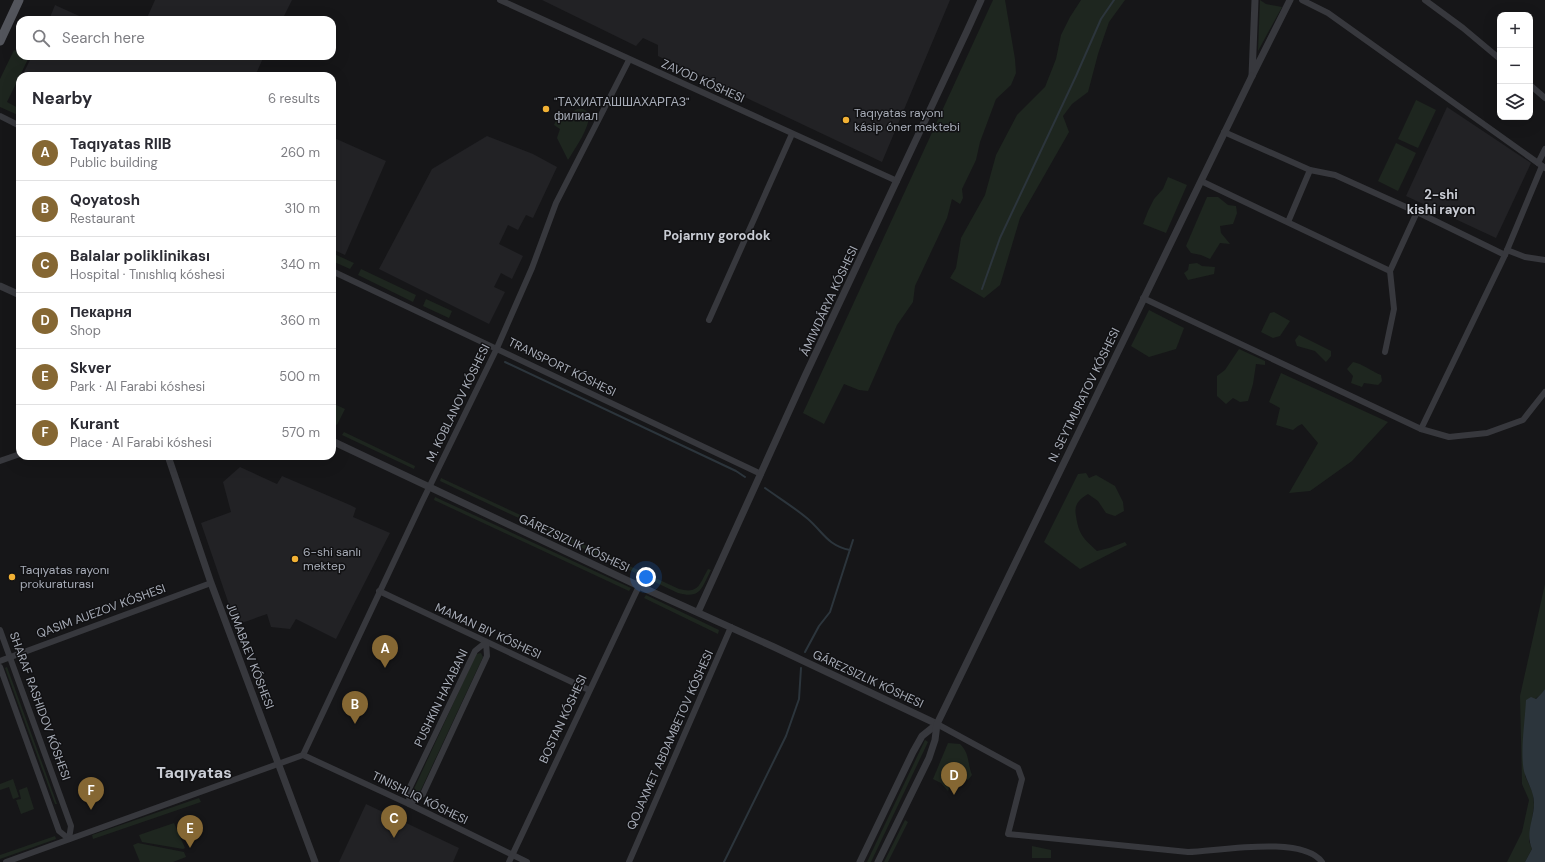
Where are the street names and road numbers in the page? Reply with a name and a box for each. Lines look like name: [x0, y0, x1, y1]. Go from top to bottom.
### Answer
street label: ZAVOD KÓSHESI: [659, 56, 747, 106]
street label: ÁMIWDÁRYA KÓSHESI: [796, 243, 862, 359]
street label: N. SEYTMURATOV KÓSHESI: [1045, 325, 1123, 465]
street label: TRANSPORT KÓSHESI: [506, 334, 618, 400]
street label: M. KOBLANOV KÓSHESI: [423, 342, 493, 464]
street label: GÁREZSIZLIK KÓSHESI: [516, 510, 632, 576]
street label: QASIM AUEZOV KÓSHESI: [34, 580, 168, 642]
street label: MAMAN BIY KÓSHESI: [432, 599, 544, 663]
street label: JUMABAEV KÓSHESI: [222, 601, 278, 711]
street label: SHARAF RASHIDOV KÓSHESI: [6, 630, 74, 782]
street label: GÁREZSIZLIK KÓSHESI: [810, 646, 926, 712]
street label: PUSHKIN HAYABANI: [410, 647, 472, 749]
street label: QOJAXMET ABDAMBETOV KÓSHESI: [623, 648, 717, 832]
street label: BOSTAN KÓSHESI: [535, 672, 591, 766]
street label: TINISHLIQ KÓSHESI: [369, 768, 471, 828]

